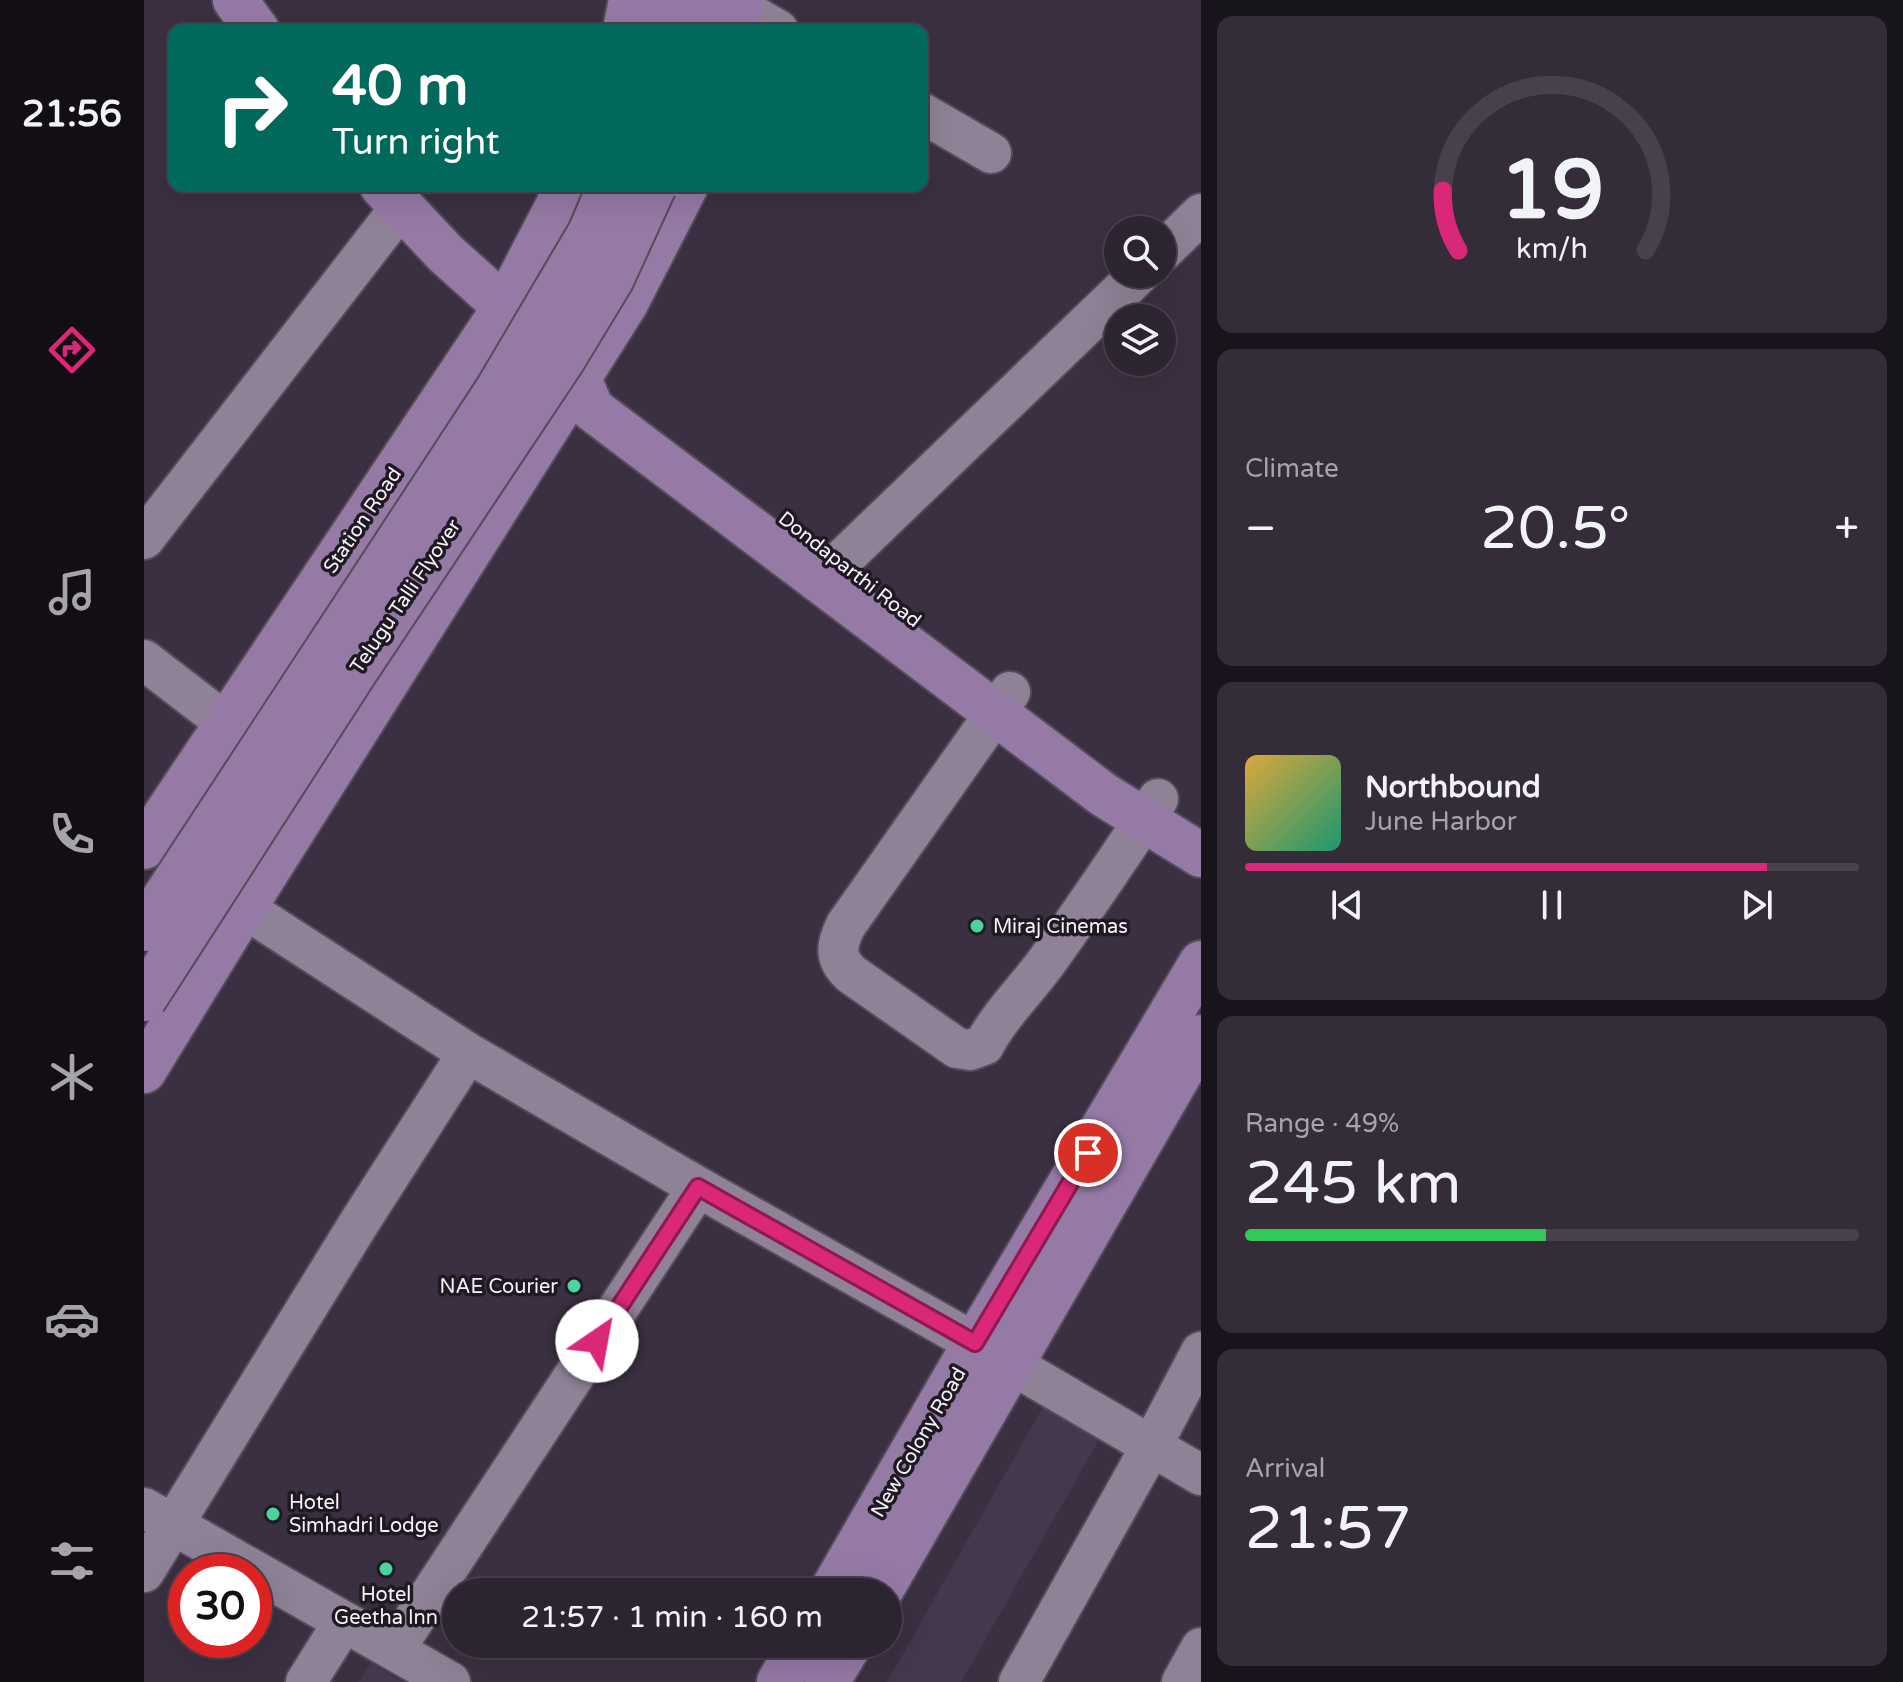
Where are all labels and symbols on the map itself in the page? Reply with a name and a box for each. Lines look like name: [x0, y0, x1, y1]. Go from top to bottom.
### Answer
street label: Station Road: [319, 463, 407, 578]
street label: Dondaparthi Road: [773, 507, 926, 633]
street label: Telugu Talli Flyover: [345, 515, 466, 678]
place label: Miraj Cinemas: [993, 915, 1128, 939]
marker: Miraj Cinemas: [968, 917, 986, 935]
pin: [1054, 1119, 1122, 1187]
place label: NAE Courier: [440, 1275, 558, 1299]
marker: NAE Courier: [565, 1277, 583, 1295]
position arrow: [555, 1299, 639, 1383]
street label: New Colony Road: [866, 1363, 972, 1522]
place label: Hotel Simhadri Lodge: [289, 1491, 439, 1538]
marker: Hotel Simhadri Lodge: [264, 1505, 282, 1523]
speed limit sign: 30: [168, 1554, 272, 1658]
marker: Hotel Geetha Inn: [377, 1560, 395, 1578]
place label: Hotel Geetha Inn: [334, 1583, 438, 1630]

